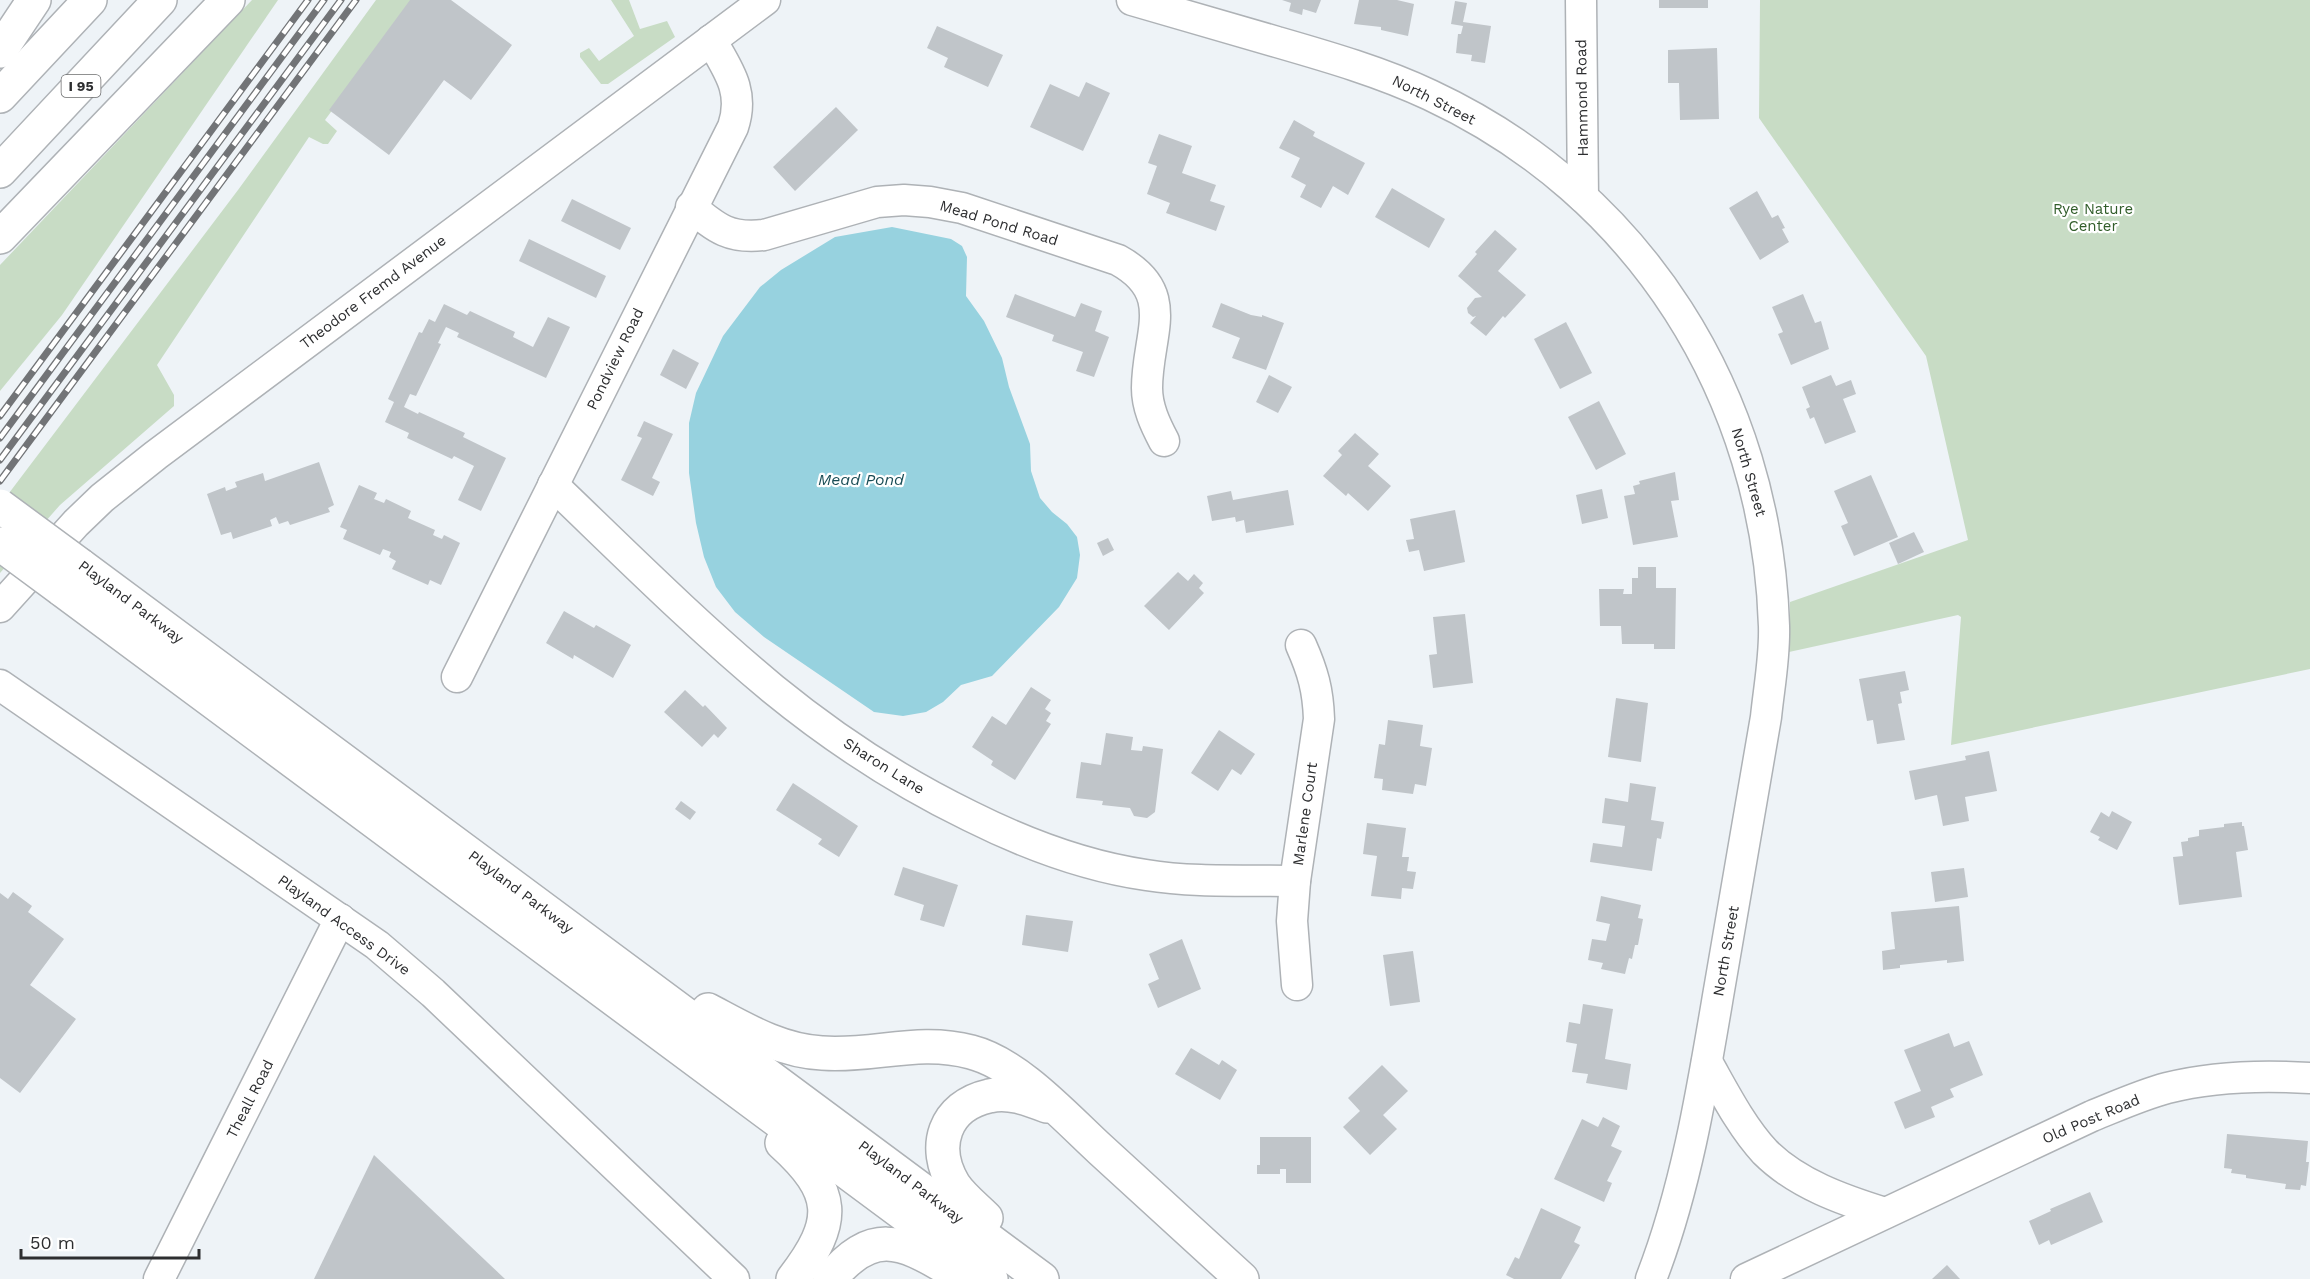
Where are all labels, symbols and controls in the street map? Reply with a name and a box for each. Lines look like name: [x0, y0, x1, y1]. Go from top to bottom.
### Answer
street label: Hammond Road: [1572, 39, 1592, 157]
street label: North Street: [1389, 71, 1479, 129]
road number: I 95: [62, 75, 100, 97]
street label: Mead Pond Road: [938, 196, 1060, 250]
park label: Rye Nature Center: [2053, 200, 2133, 235]
street label: Theodore Fremd Avenue: [296, 231, 450, 353]
street label: Pondview Road: [583, 305, 647, 413]
street label: North Street: [1728, 426, 1770, 519]
water label: Mead Pond: [818, 470, 905, 489]
street label: Playland Parkway: [75, 557, 187, 648]
street label: Sharon Lane: [840, 734, 928, 798]
street label: Marlene Court: [1289, 760, 1321, 867]
street label: Playland Parkway: [465, 847, 577, 938]
street label: Playland Access Drive: [274, 871, 414, 979]
street label: North Street: [1709, 904, 1743, 998]
street label: Theall Road: [223, 1057, 277, 1141]
street label: Old Post Road: [2039, 1090, 2143, 1148]
street label: Playland Parkway: [855, 1137, 967, 1228]
scale bar: [21, 1222, 200, 1260]
text: 50 m: [30, 1232, 75, 1253]

